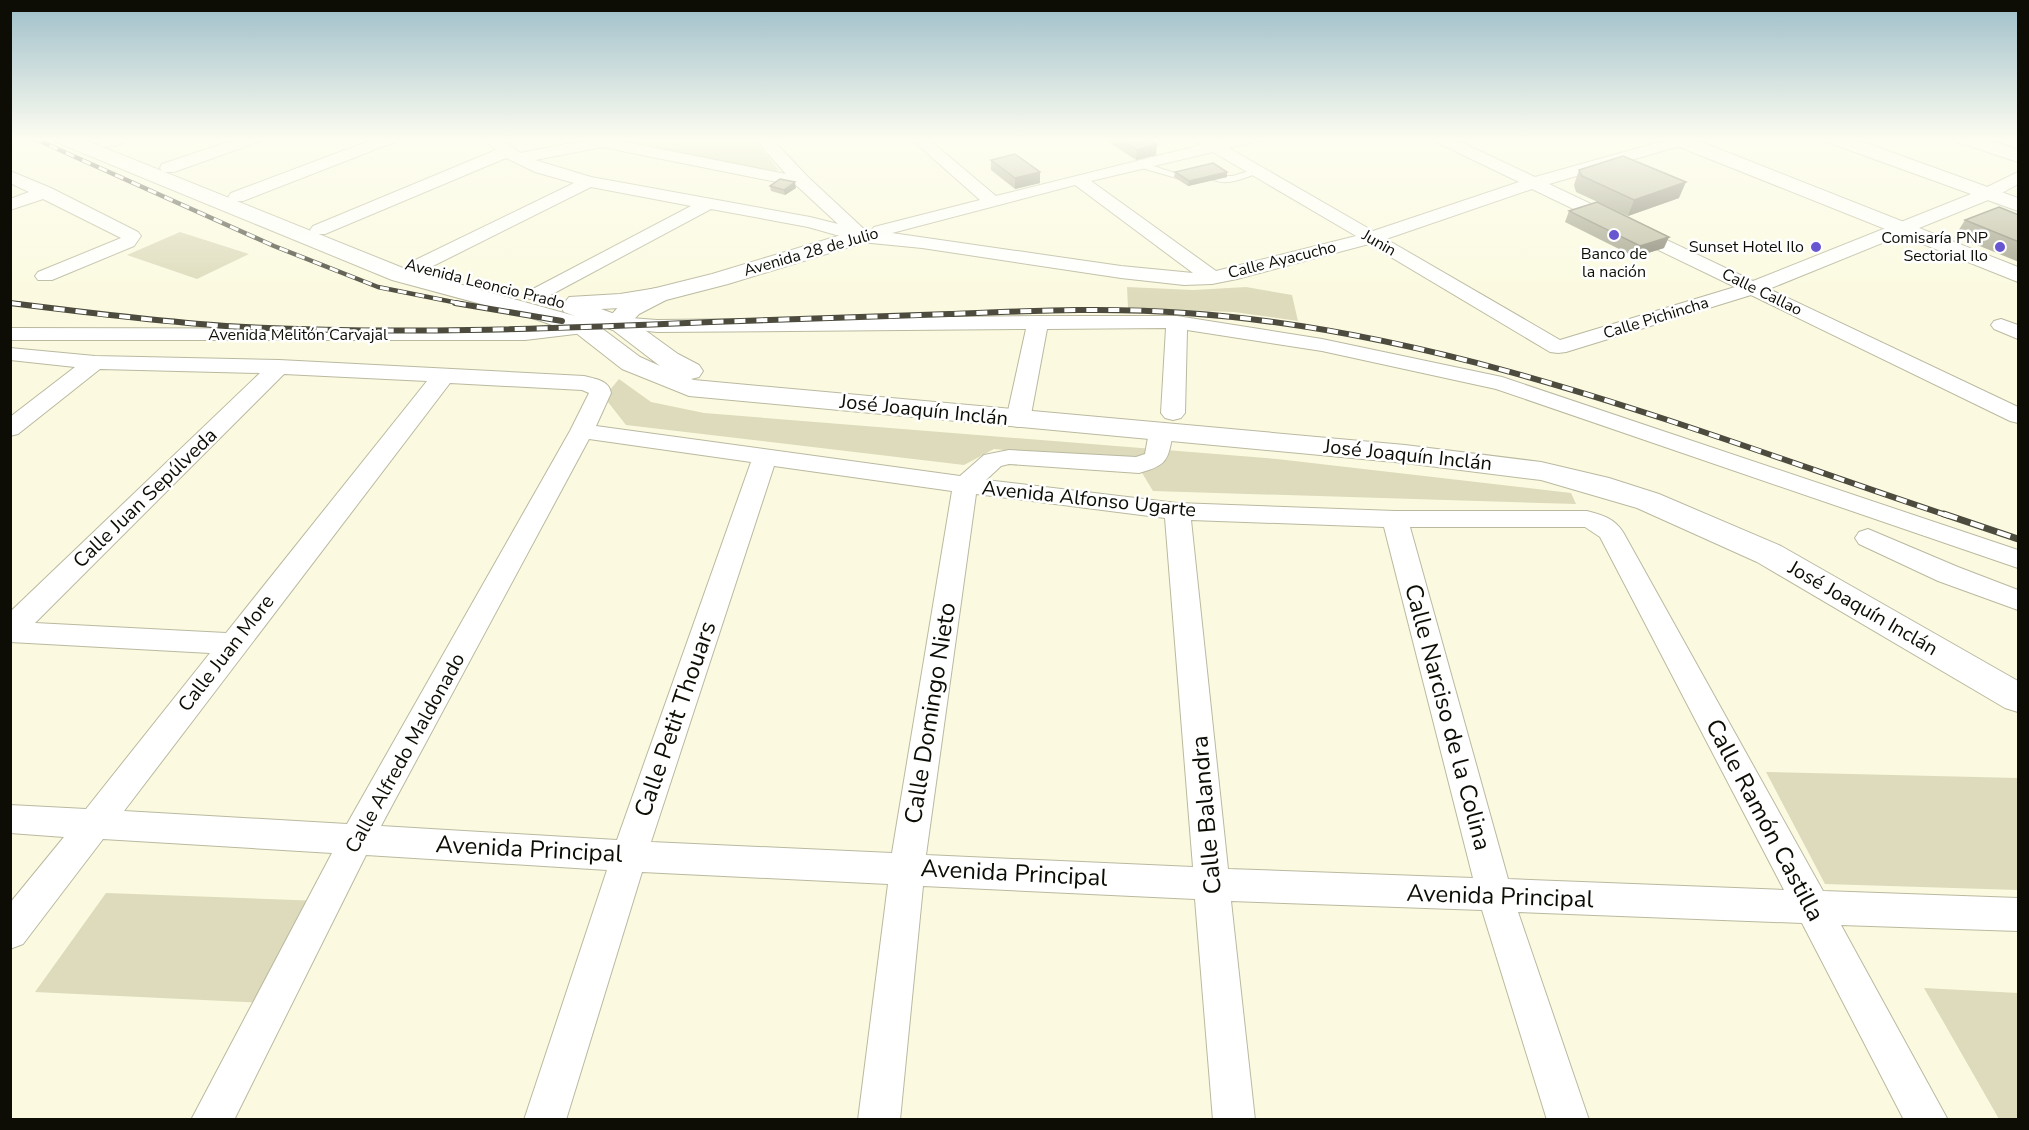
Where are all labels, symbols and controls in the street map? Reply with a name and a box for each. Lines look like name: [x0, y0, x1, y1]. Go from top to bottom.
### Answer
street label: Avenida 28 de Julio: [741, 222, 881, 282]
street label: Junin: [1357, 224, 1400, 262]
place label: Comisaría PNP Sectorial Ilo: [1881, 227, 1988, 267]
marker: Banco de la nación: [1607, 228, 1621, 242]
street label: Calle Ayacucho: [1226, 236, 1338, 284]
place label: Sunset Hotel Ilo: [1689, 236, 1804, 258]
marker: Sunset Hotel Ilo: [1809, 240, 1823, 254]
marker: Comisaría PNP Sectorial Ilo: [1993, 240, 2007, 254]
place label: Banco de la nación: [1581, 243, 1647, 283]
street label: Avenida Leoncio Prado: [403, 253, 567, 315]
street label: Calle Callao: [1718, 263, 1806, 321]
street label: Calle Pichincha: [1601, 292, 1711, 344]
street label: Avenida Melitón Carvajal: [208, 324, 388, 346]
street label: José Joaquín Inclán: [838, 388, 1009, 432]
street label: Calle Juan Sepúlveda: [67, 422, 223, 574]
street label: José Joaquín Inclán: [1322, 433, 1493, 477]
street label: Avenida Alfonso Ugarte: [980, 474, 1198, 524]
street label: José Joaquín Inclán: [1782, 554, 1943, 662]
street label: Calle Narciso de la Colina: [1397, 580, 1499, 854]
street label: Calle Juan More: [172, 589, 280, 717]
street label: Calle Domingo Nieto: [897, 600, 963, 826]
street label: Calle Petit Thouars: [626, 617, 724, 821]
street label: Calle Alfredo Maldonado: [339, 648, 471, 858]
street label: Calle Ramón Castilla: [1698, 713, 1832, 927]
street label: Calle Balandra: [1183, 734, 1229, 896]
street label: Avenida Principal: [435, 828, 623, 870]
street label: Avenida Principal: [920, 852, 1108, 894]
street label: Avenida Principal: [1406, 877, 1594, 915]

